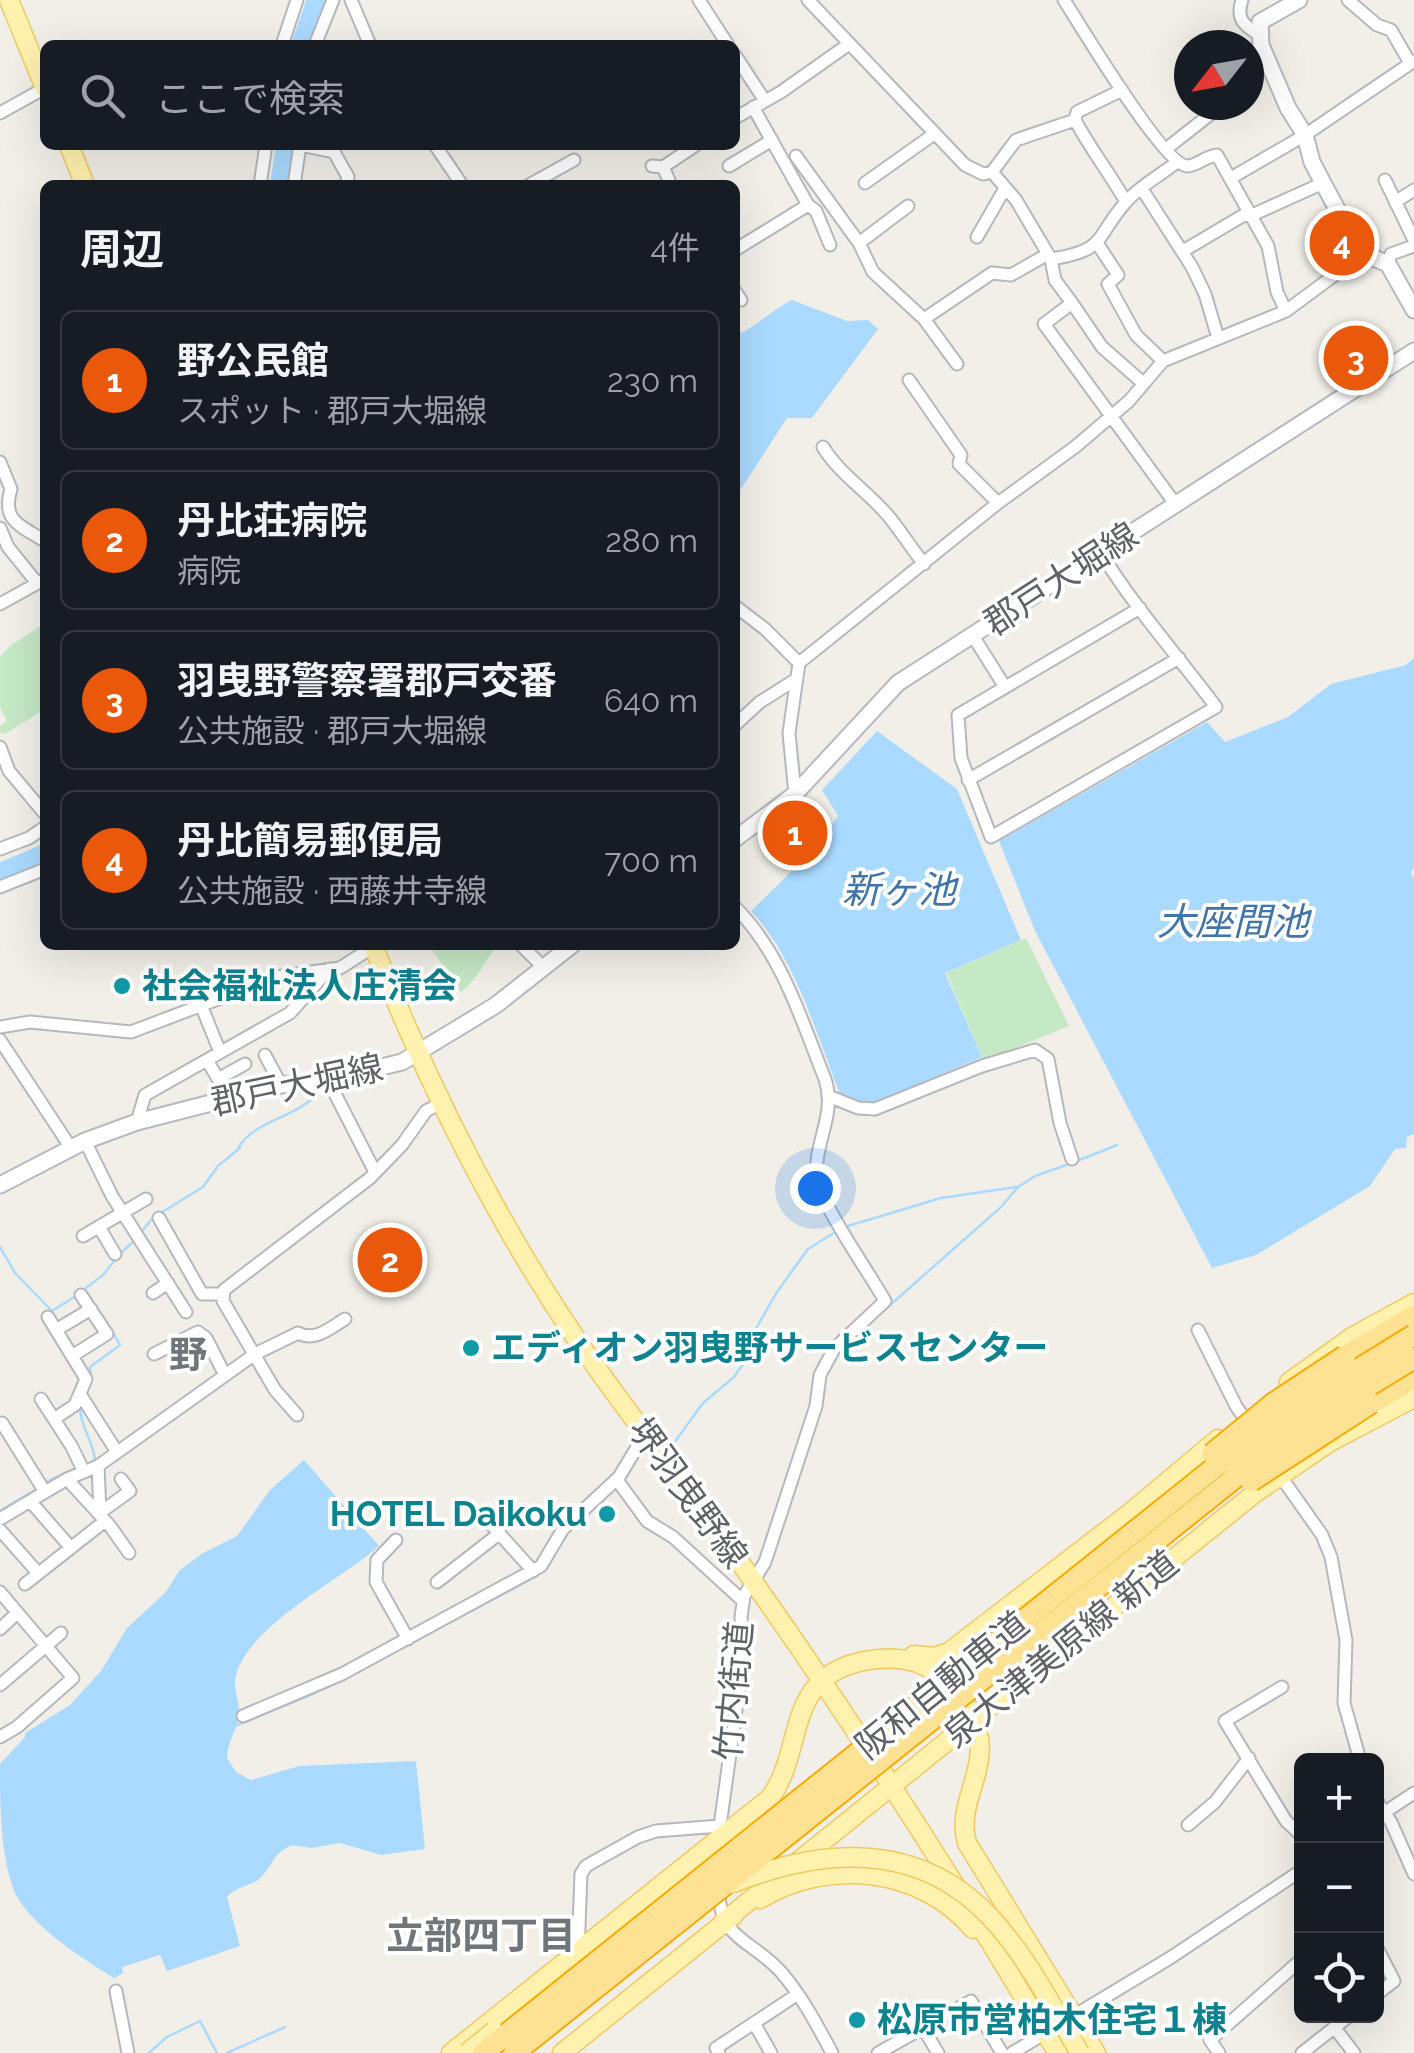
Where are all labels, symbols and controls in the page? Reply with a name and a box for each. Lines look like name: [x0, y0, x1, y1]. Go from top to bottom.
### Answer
north arrow: [1174, 30, 1264, 120]
search box: [40, 40, 740, 150]
icon: search: [75, 68, 130, 123]
text: ここで検索: [155, 76, 345, 121]
pin: 4: [1310, 206, 1374, 280]
text: 周辺: [80, 225, 164, 274]
text: 4件: [651, 229, 700, 266]
pin: 3: [1324, 320, 1388, 396]
text: 野公民館: [177, 338, 329, 383]
text: 1: [107, 362, 122, 399]
text: 230 m: [607, 362, 698, 399]
text: スポット · 郡戸大堀線: [177, 392, 487, 429]
text: 丹比荘病院: [177, 498, 367, 543]
street label: 郡戸大堀線: [976, 514, 1145, 643]
text: 2: [105, 522, 124, 559]
text: 280 m: [605, 522, 698, 559]
text: 病院: [177, 552, 241, 589]
text: 羽曳野警察署郡戸交番: [177, 658, 557, 703]
text: 3: [106, 682, 123, 719]
text: 640 m: [604, 682, 698, 719]
text: 公共施設 · 郡戸大堀線: [177, 712, 487, 749]
pin: 1: [762, 796, 828, 870]
text: 丹比簡易郵便局: [177, 818, 443, 863]
text: 4: [105, 842, 124, 879]
text: 700 m: [604, 842, 698, 879]
water label: 新ヶ池: [842, 867, 960, 912]
text: 公共施設 · 西藤井寺線: [177, 872, 487, 909]
water label: 大座間池: [1157, 899, 1313, 944]
place label: 社会福祉法人庄清会: [142, 965, 457, 1006]
marker: 社会福祉法人庄清会: [111, 975, 133, 997]
street label: 郡戸大堀線: [207, 1046, 387, 1123]
your location: [790, 1163, 841, 1214]
pin: 2: [358, 1222, 422, 1298]
place label: エディオン羽曳野サービスセンター: [491, 1327, 1049, 1368]
district label: 野: [169, 1332, 207, 1377]
marker: エディオン羽曳野サービスセンター: [460, 1337, 482, 1359]
street label: 堺羽曳野線: [620, 1410, 756, 1576]
place label: HOTEL Daikoku: [330, 1493, 587, 1534]
marker: HOTEL Daikoku: [596, 1503, 618, 1525]
street label: 泉大津美原線 新道: [936, 1542, 1186, 1755]
street label: 阪和自動車道: [847, 1603, 1036, 1767]
street label: 竹内街道: [707, 1619, 760, 1762]
map controls: [1294, 1753, 1384, 2023]
button: +: [1294, 1753, 1384, 1843]
button: −: [1294, 1843, 1384, 1933]
district label: 立部四丁目: [386, 1913, 576, 1958]
button: locate: [1294, 1933, 1384, 2023]
place label: 松原市営柏木住宅１棟: [877, 1999, 1227, 2040]
marker: 松原市営柏木住宅１棟: [846, 2009, 868, 2031]

